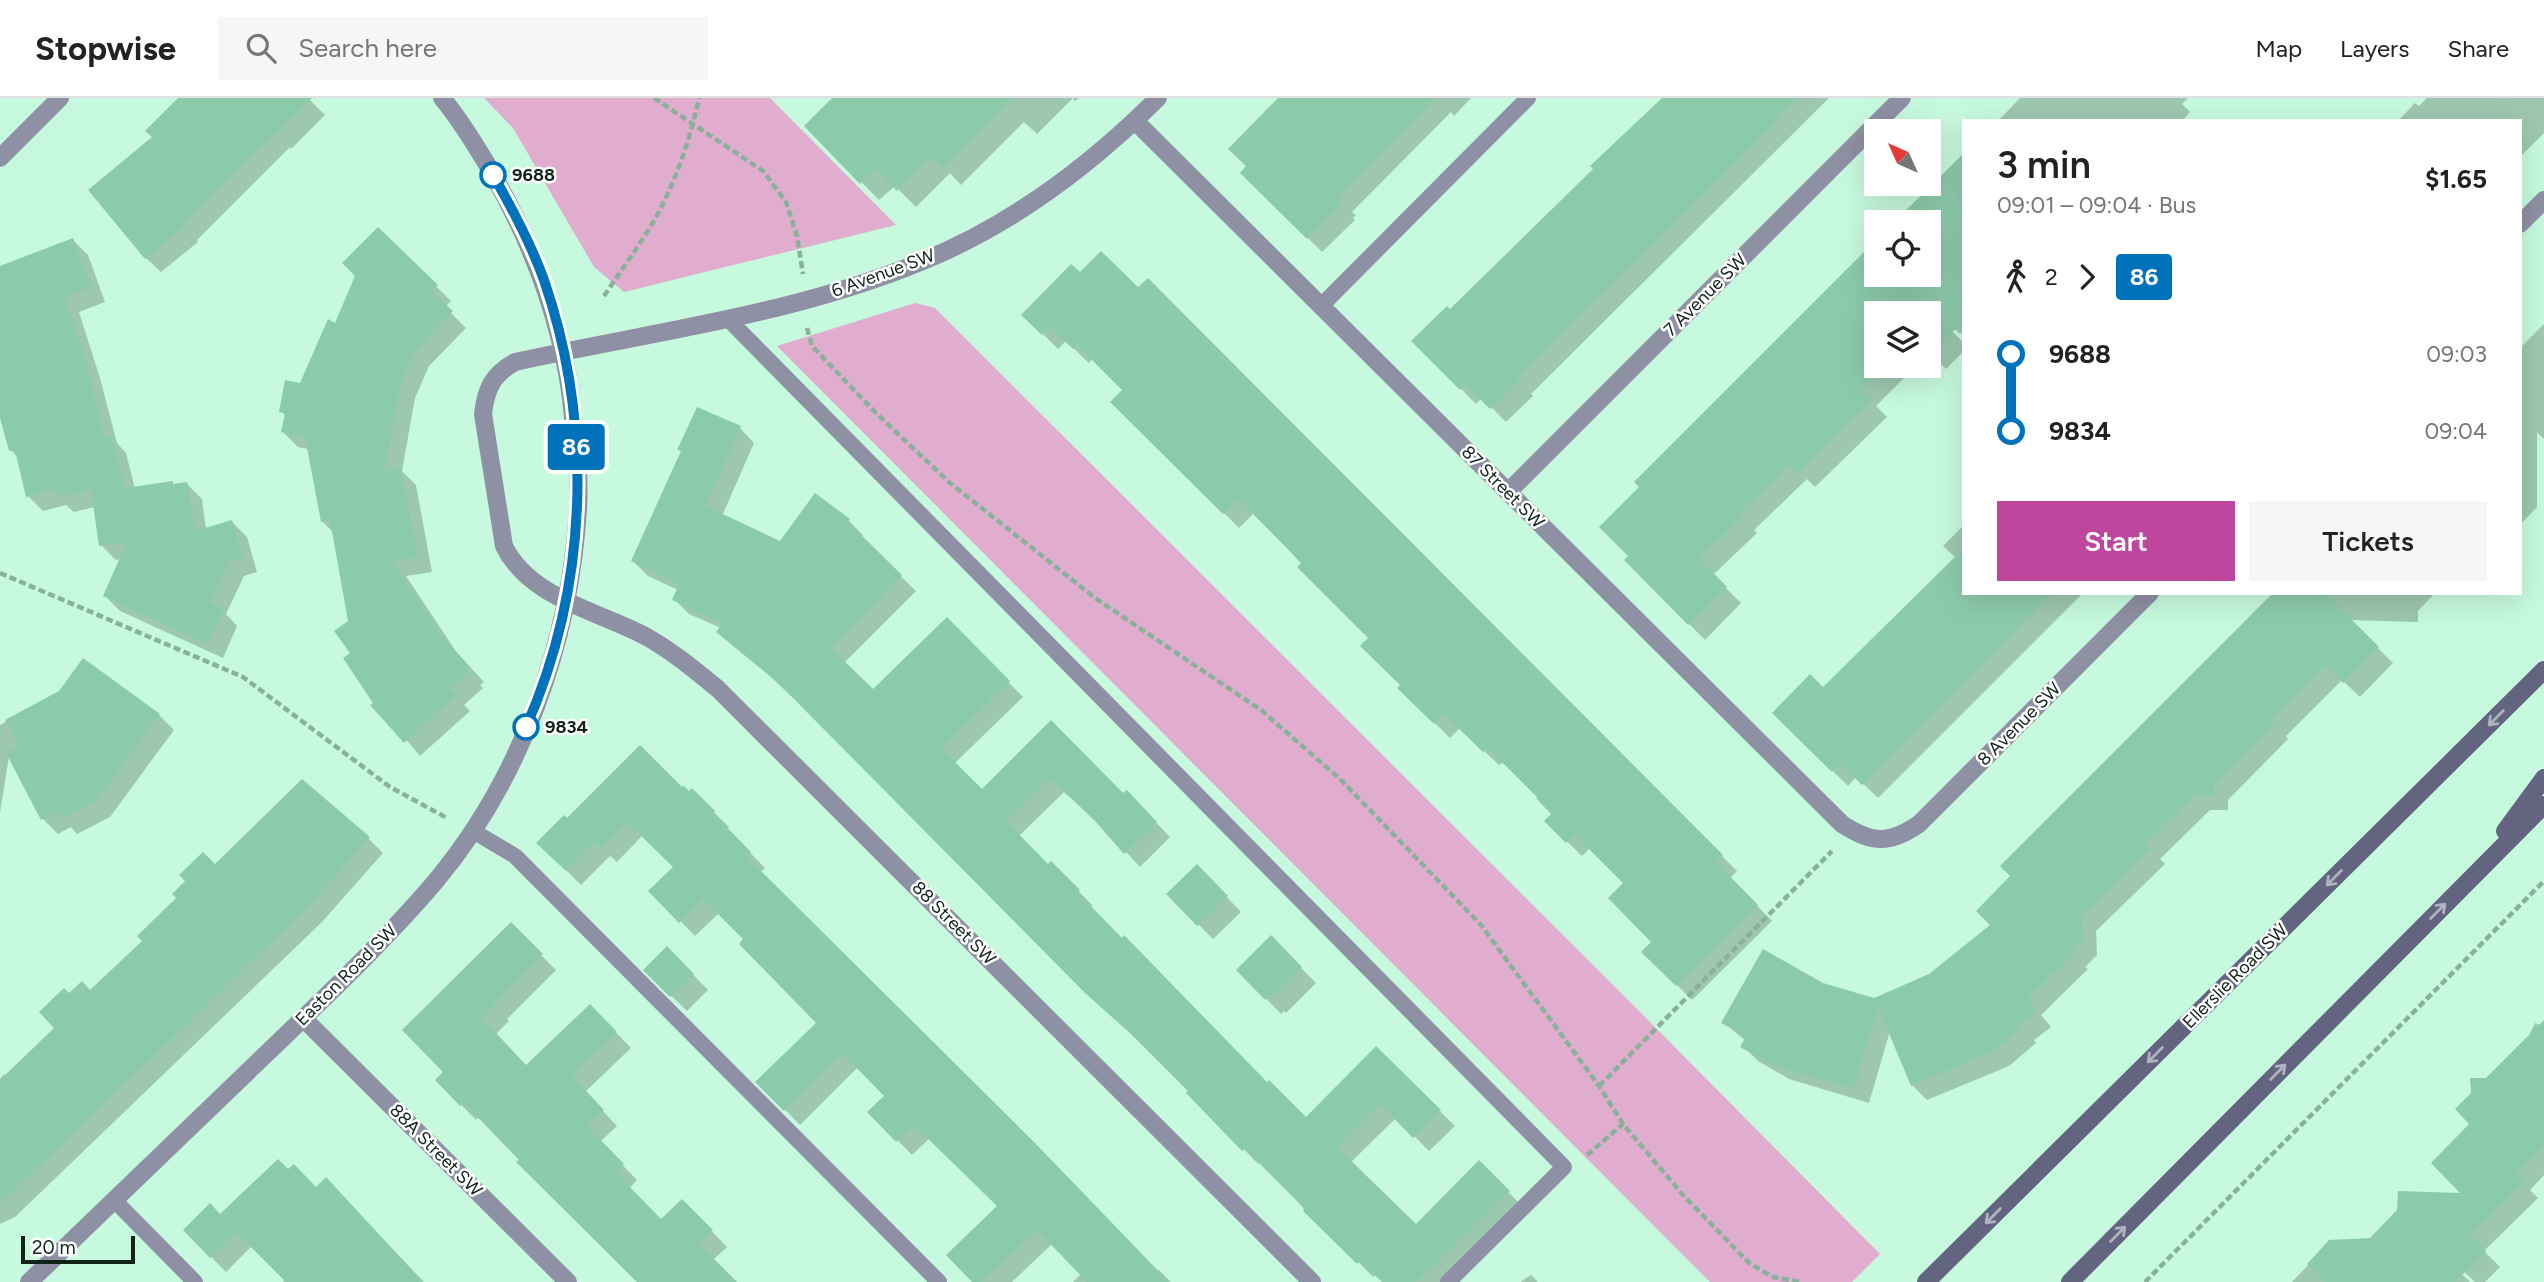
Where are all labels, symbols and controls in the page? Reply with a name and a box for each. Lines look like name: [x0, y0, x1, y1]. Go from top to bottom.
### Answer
search box: [218, 17, 708, 80]
text: Stopwise: [35, 29, 176, 68]
icon: search: [242, 29, 280, 67]
text: Search here: [298, 32, 437, 64]
text: Map: [2255, 34, 2302, 63]
text: Layers: [2340, 34, 2409, 63]
text: Share: [2447, 34, 2509, 63]
north arrow: [1864, 119, 1941, 196]
map controls: [1864, 119, 1941, 378]
text: 3 min: [1997, 142, 2091, 188]
marker: 9688: [480, 162, 506, 188]
text: $1.65: [2425, 163, 2487, 195]
place label: 9688: [512, 164, 555, 186]
text: 09:01 – 09:04 · Bus: [1997, 191, 2196, 219]
button: locate: [1864, 210, 1941, 287]
street label: 6 Avenue SW: [828, 244, 938, 302]
street label: 7 Avenue SW: [1659, 249, 1751, 341]
icon: walk: [1997, 258, 2035, 296]
icon: forward: [2068, 258, 2106, 296]
text: 86: [2130, 262, 2158, 291]
text: 2: [2045, 263, 2058, 291]
button: layers: [1864, 301, 1941, 378]
text: 9688: [2049, 338, 2111, 370]
text: 09:03: [2426, 340, 2487, 368]
text: 9834: [2049, 415, 2111, 447]
text: 09:04: [2424, 417, 2487, 445]
line badge: 86: [544, 424, 608, 470]
text: 86: [562, 432, 590, 461]
street label: 87 Street SW: [1457, 441, 1550, 534]
button: Start: [1997, 501, 2235, 581]
button: Tickets: [2249, 501, 2487, 581]
street label: 8 Avenue SW: [1973, 677, 2066, 770]
one-way arrow: [2487, 709, 2504, 726]
marker: 9834: [513, 714, 539, 740]
place label: 9834: [545, 716, 588, 738]
one-way arrow: [2326, 869, 2343, 886]
street label: 88 Street SW: [907, 876, 1001, 970]
one-way arrow: [2429, 902, 2446, 919]
street label: Ellerslie Road SW: [2178, 918, 2293, 1033]
street label: Easton Road SW: [291, 919, 402, 1030]
one-way arrow: [2147, 1047, 2164, 1064]
one-way arrow: [2269, 1064, 2286, 1081]
street label: 88A Street SW: [385, 1099, 487, 1201]
one-way arrow: [1985, 1207, 2002, 1224]
one-way arrow: [2109, 1225, 2126, 1242]
scale bar: [21, 1233, 135, 1265]
text: 20 m: [32, 1236, 76, 1259]

